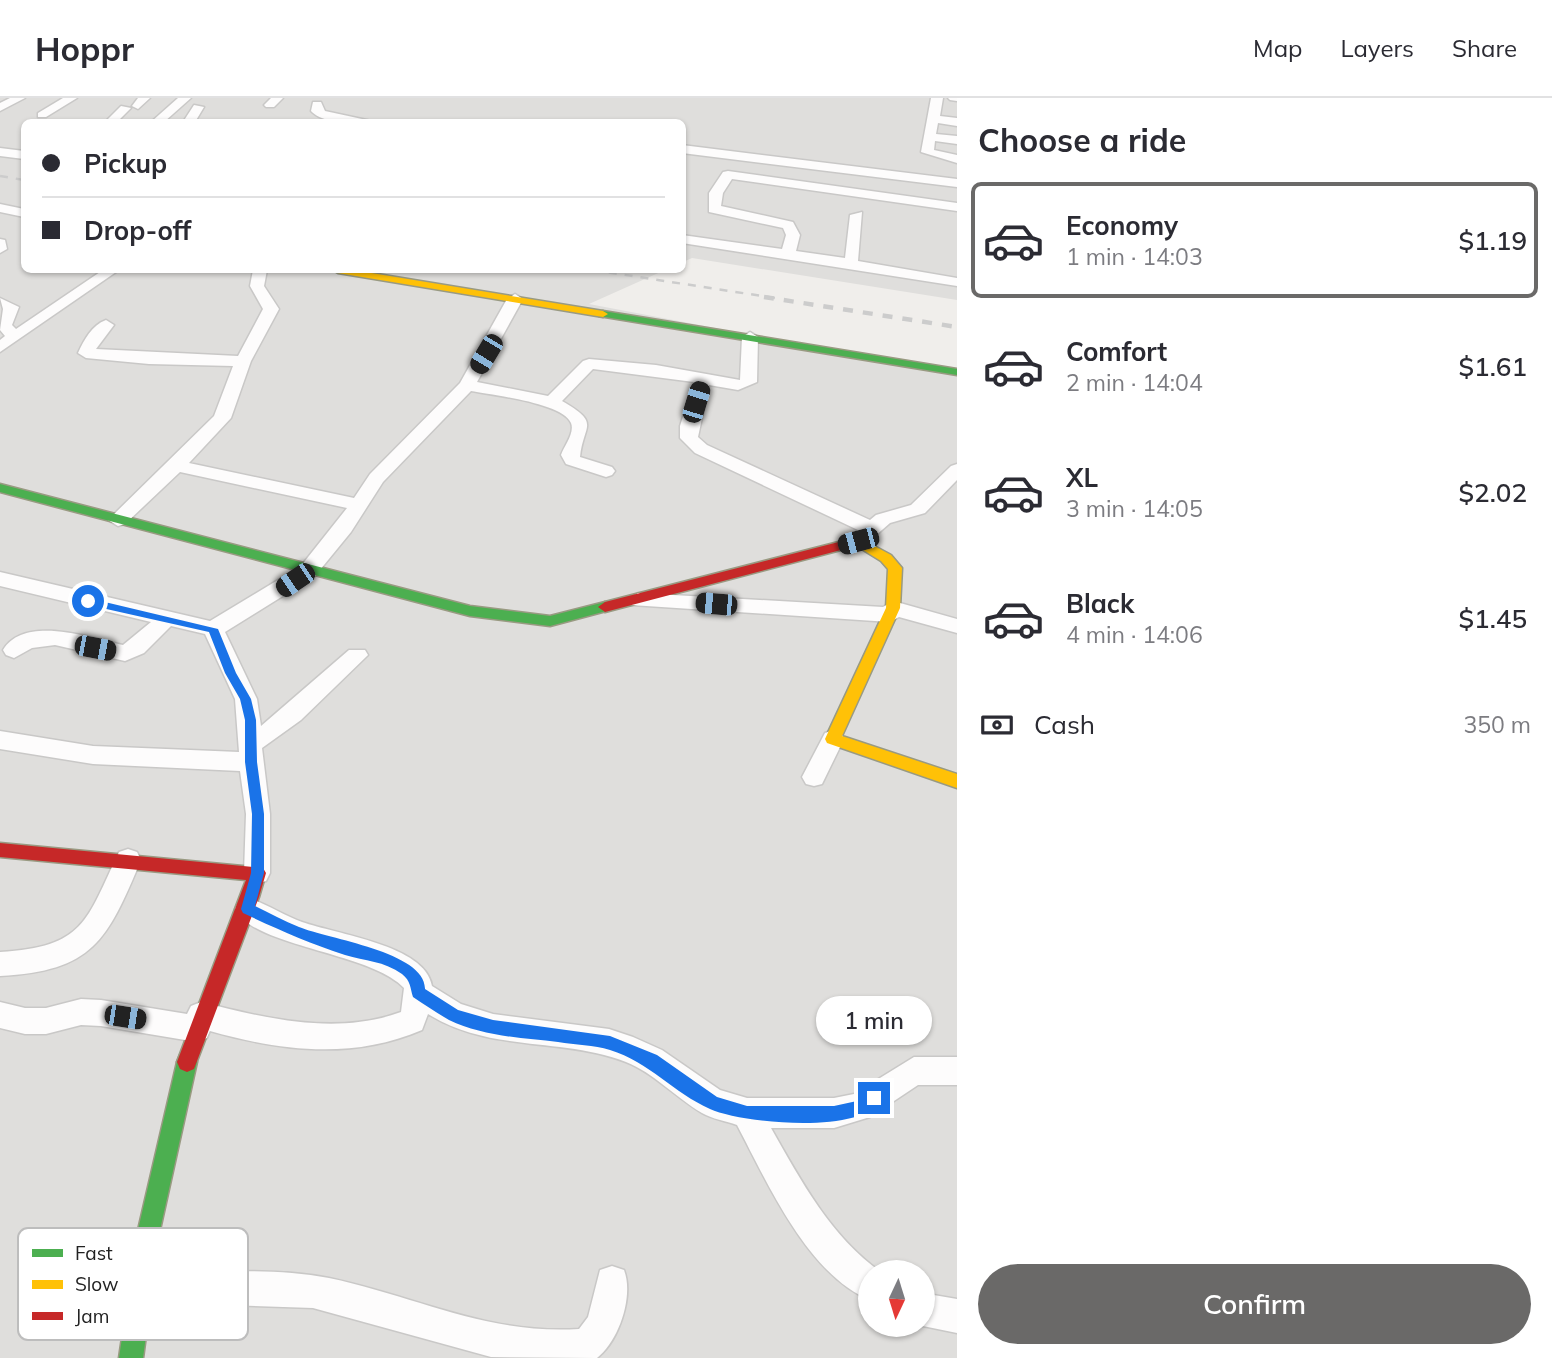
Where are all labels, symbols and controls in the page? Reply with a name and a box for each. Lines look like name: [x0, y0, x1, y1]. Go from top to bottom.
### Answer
text: Hoppr: [35, 28, 134, 69]
text: Map: [1253, 33, 1302, 63]
text: Layers: [1340, 33, 1414, 63]
text: Share: [1452, 33, 1517, 63]
text: Choose a ride: [978, 120, 1186, 160]
text: Pickup: [84, 147, 167, 180]
icon: car: [982, 209, 1045, 272]
text: Economy: [1066, 209, 1178, 242]
text: Drop-off: [84, 214, 191, 247]
text: $1.19: [1458, 224, 1527, 257]
text: 1 min · 14:03: [1066, 242, 1203, 271]
car: [467, 331, 506, 377]
icon: car: [982, 335, 1045, 398]
text: Comfort: [1066, 335, 1167, 368]
text: $1.61: [1458, 350, 1527, 383]
text: 2 min · 14:04: [1066, 368, 1203, 397]
car: [680, 379, 713, 425]
icon: car: [982, 461, 1045, 524]
text: XL: [1066, 461, 1098, 494]
text: $2.02: [1458, 476, 1527, 509]
text: 3 min · 14:05: [1066, 494, 1203, 523]
car: [835, 525, 882, 557]
car: [272, 560, 319, 600]
route start: [72, 585, 104, 617]
icon: car: [982, 587, 1045, 650]
text: Black: [1066, 587, 1134, 620]
car: [695, 592, 738, 616]
text: $1.45: [1458, 602, 1527, 635]
text: 4 min · 14:06: [1066, 620, 1203, 649]
car: [73, 634, 118, 662]
icon: cash: [978, 706, 1016, 744]
text: Cash: [1034, 708, 1095, 741]
text: 350 m: [1463, 710, 1531, 739]
callout: 1 min: [816, 996, 932, 1046]
car: [103, 1003, 148, 1031]
text: 1 min: [844, 1006, 904, 1035]
route end: [858, 1082, 890, 1114]
legend: [18, 1228, 248, 1340]
text: Fast: [75, 1241, 113, 1265]
north arrow: [858, 1260, 934, 1337]
map controls: [858, 1260, 935, 1337]
button: Confirm: [978, 1264, 1531, 1344]
text: Slow: [75, 1272, 119, 1296]
text: Jam: [75, 1304, 109, 1328]

